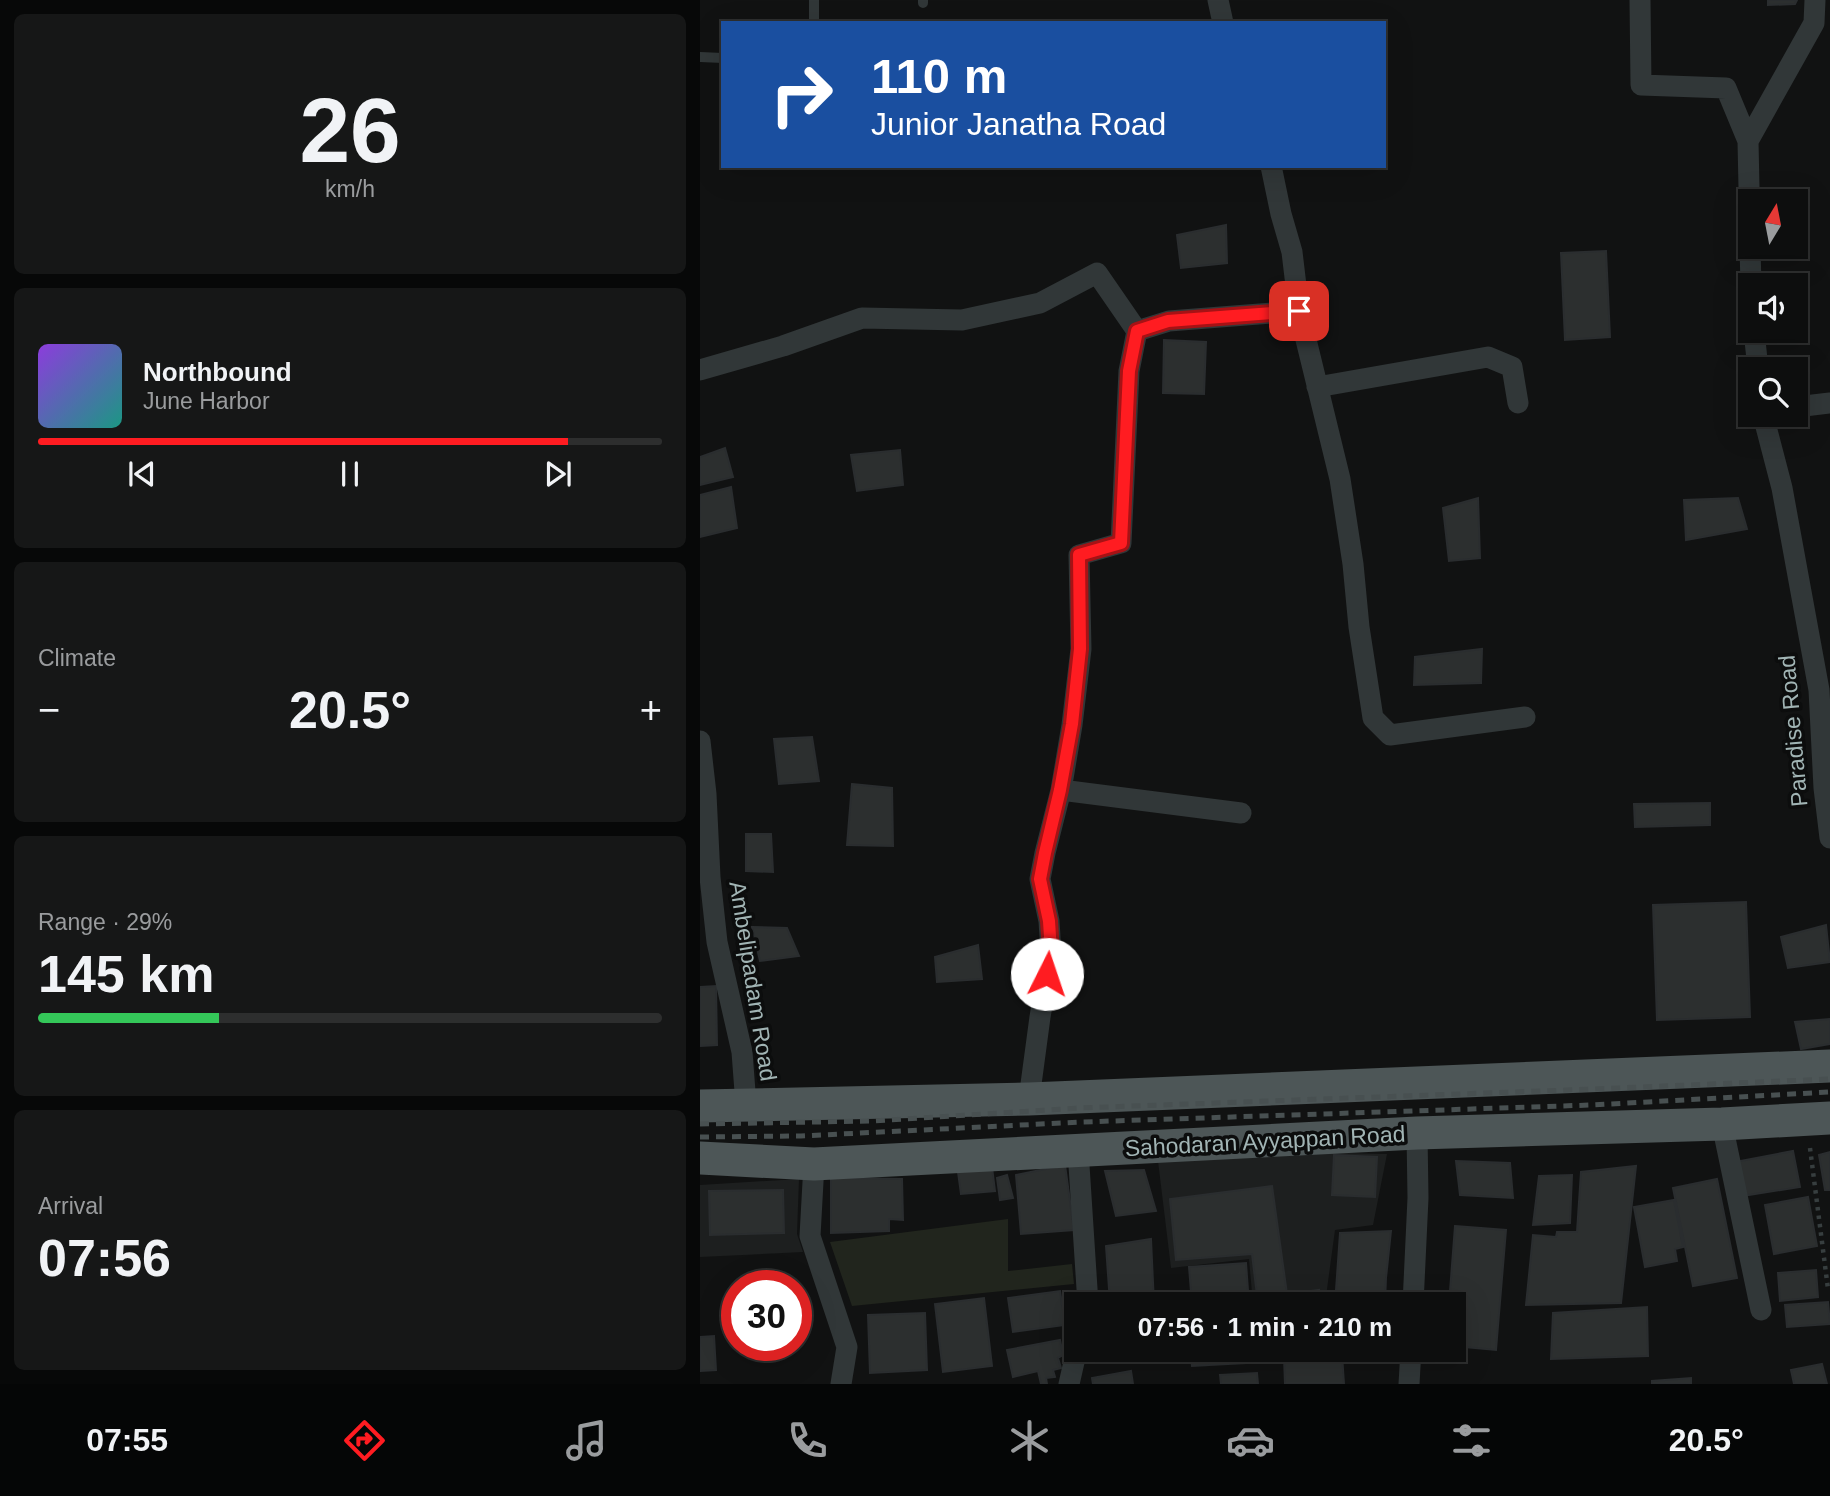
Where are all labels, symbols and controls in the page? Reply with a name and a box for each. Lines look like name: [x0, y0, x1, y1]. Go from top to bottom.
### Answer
icon: right: [756, 49, 847, 140]
text: 110 m: [871, 49, 1007, 103]
text: 26: [299, 80, 401, 181]
text: Junior Janatha Road: [871, 106, 1166, 142]
text: km/h: [325, 176, 375, 202]
north arrow: [1738, 189, 1808, 259]
map controls: [1738, 189, 1808, 427]
button: sound: [1738, 273, 1808, 343]
pin: [1269, 281, 1329, 341]
icon: arrive: [1280, 292, 1318, 330]
text: Northbound: [143, 357, 292, 387]
button: search: [1738, 357, 1808, 427]
text: June Harbor: [143, 388, 270, 414]
icon: previous: [123, 455, 161, 493]
icon: pause: [331, 455, 369, 493]
icon: next: [539, 455, 577, 493]
text: Climate: [38, 645, 116, 671]
street label: Paradise Road: [1773, 654, 1813, 808]
text: 20.5°: [289, 681, 411, 739]
text: −: [38, 689, 60, 731]
text: +: [640, 689, 662, 731]
street label: Ambelipadam Road: [724, 879, 782, 1083]
text: Range · 29%: [38, 909, 172, 935]
position arrow: [1010, 937, 1084, 1011]
text: 145 km: [38, 945, 214, 1003]
street label: Sahodaran Ayyappan Road: [1124, 1121, 1406, 1161]
text: Arrival: [38, 1193, 103, 1219]
text: 07:56: [38, 1229, 171, 1287]
speed limit sign: 30: [721, 1270, 812, 1361]
text: 07:56 · 1 min · 210 m: [1138, 1312, 1392, 1342]
icon: directions: [340, 1416, 389, 1465]
icon: music: [562, 1416, 611, 1465]
icon: phone: [783, 1416, 832, 1465]
icon: climate: [1005, 1416, 1054, 1465]
icon: car: [1226, 1416, 1275, 1465]
icon: filters: [1447, 1416, 1496, 1465]
text: 07:55: [86, 1422, 168, 1458]
text: 20.5°: [1669, 1422, 1744, 1458]

